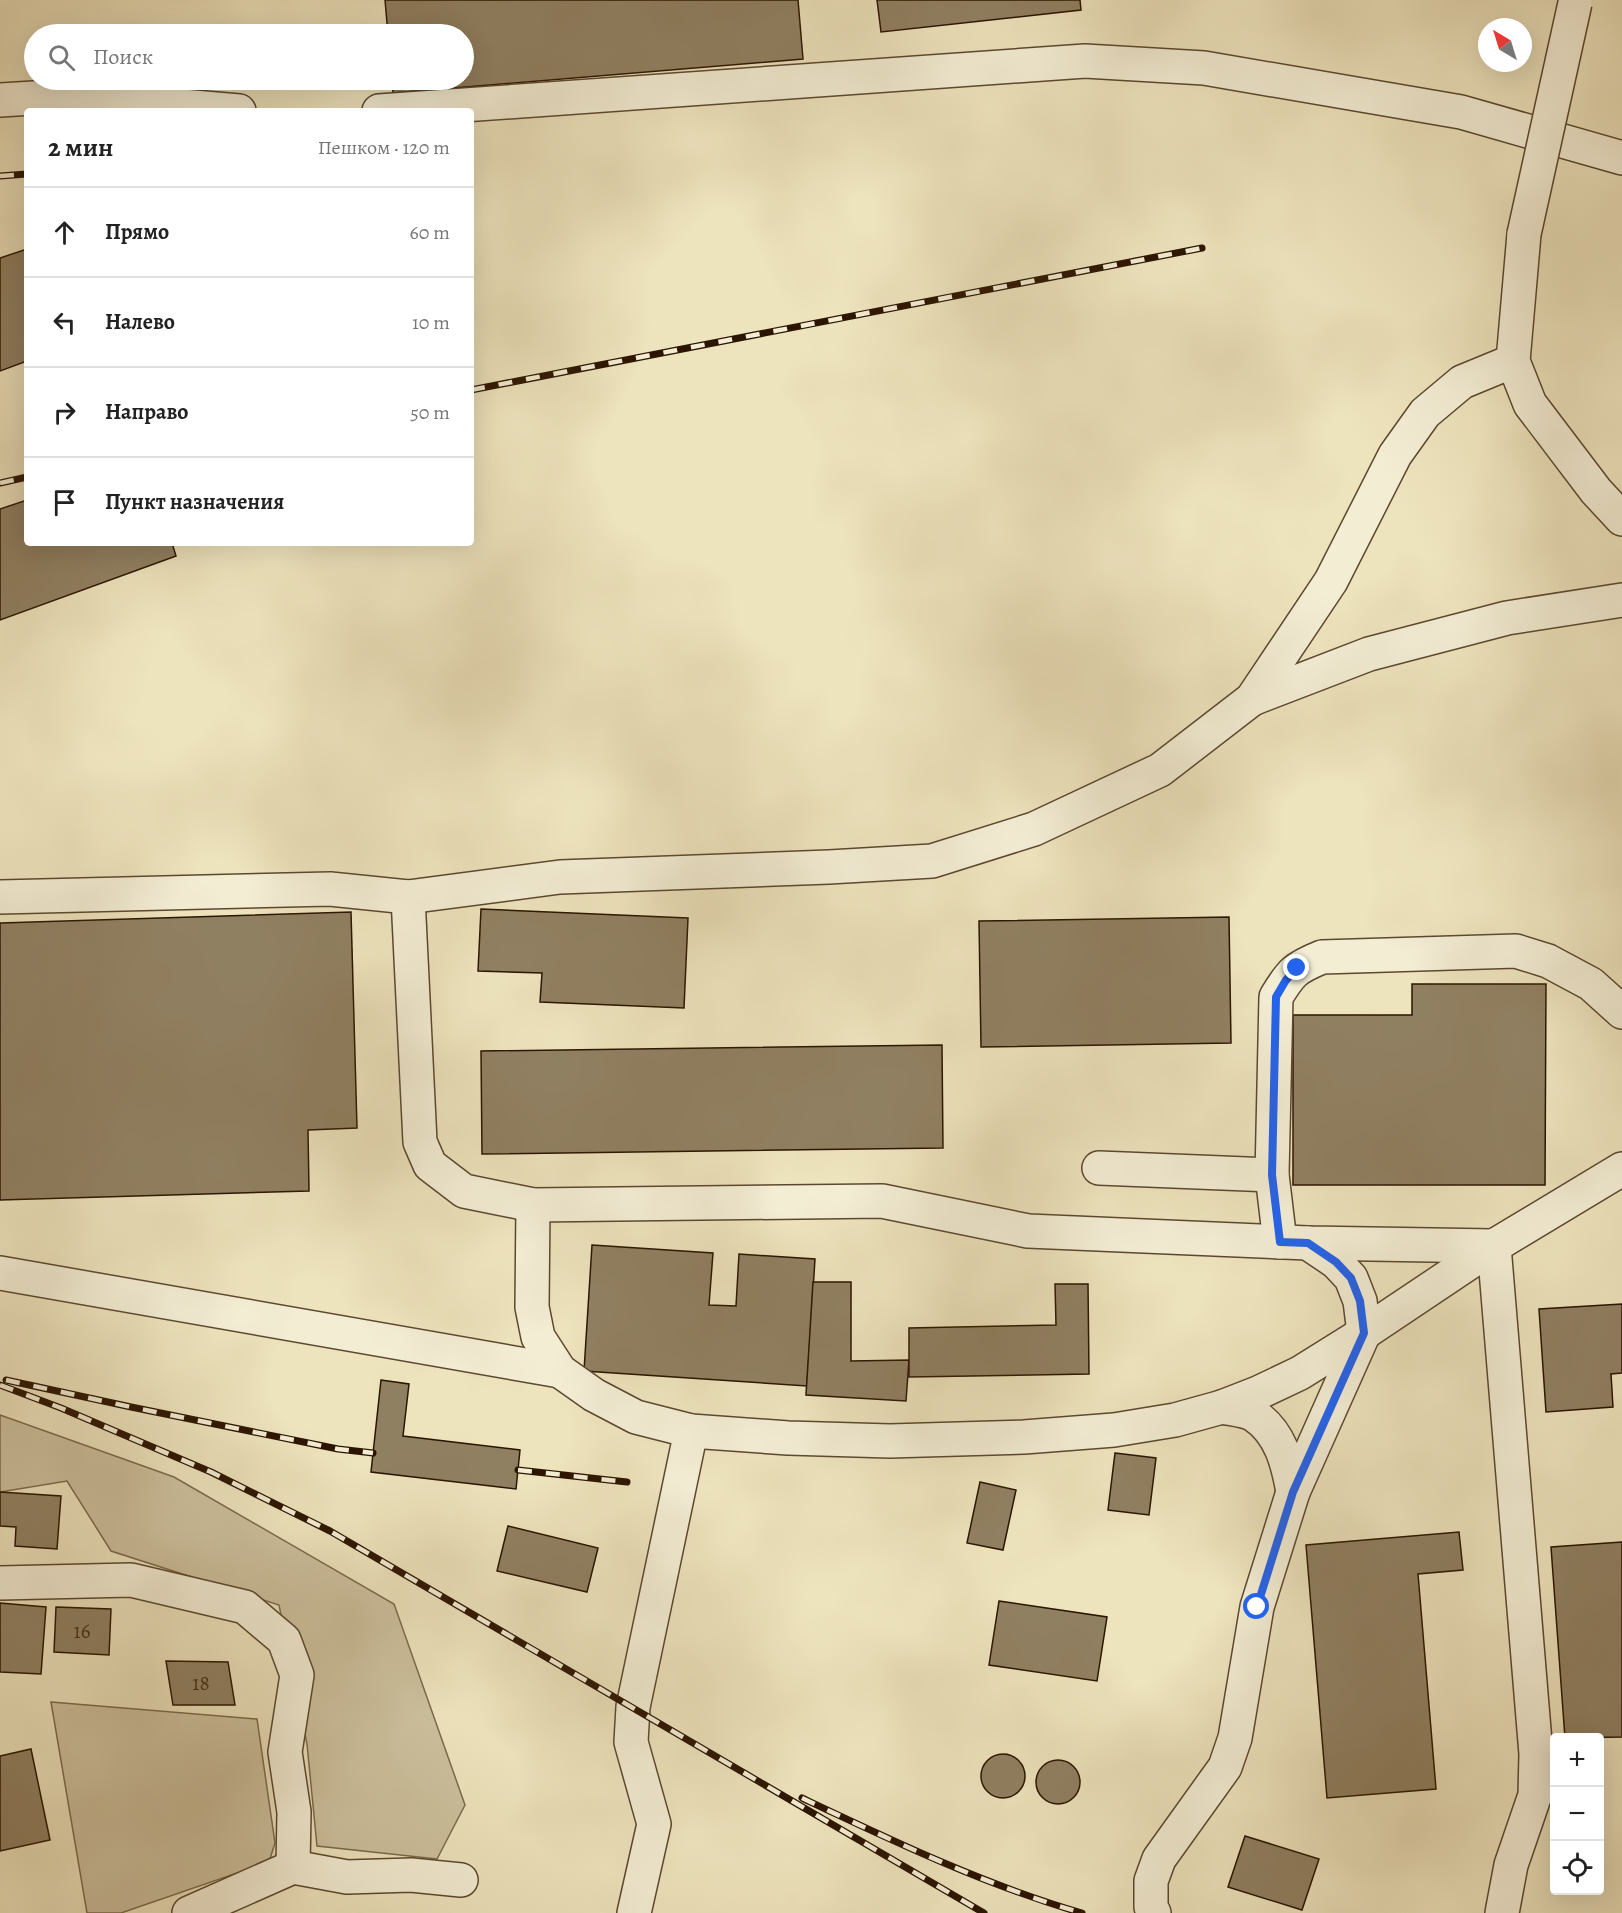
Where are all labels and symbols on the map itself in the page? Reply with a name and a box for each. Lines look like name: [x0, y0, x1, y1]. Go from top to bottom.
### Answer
north arrow: [1478, 18, 1532, 72]
route end: [1283, 954, 1309, 980]
route start: [1243, 1593, 1269, 1619]
house number: 16: [74, 1617, 91, 1645]
house number: 18: [192, 1669, 210, 1697]

